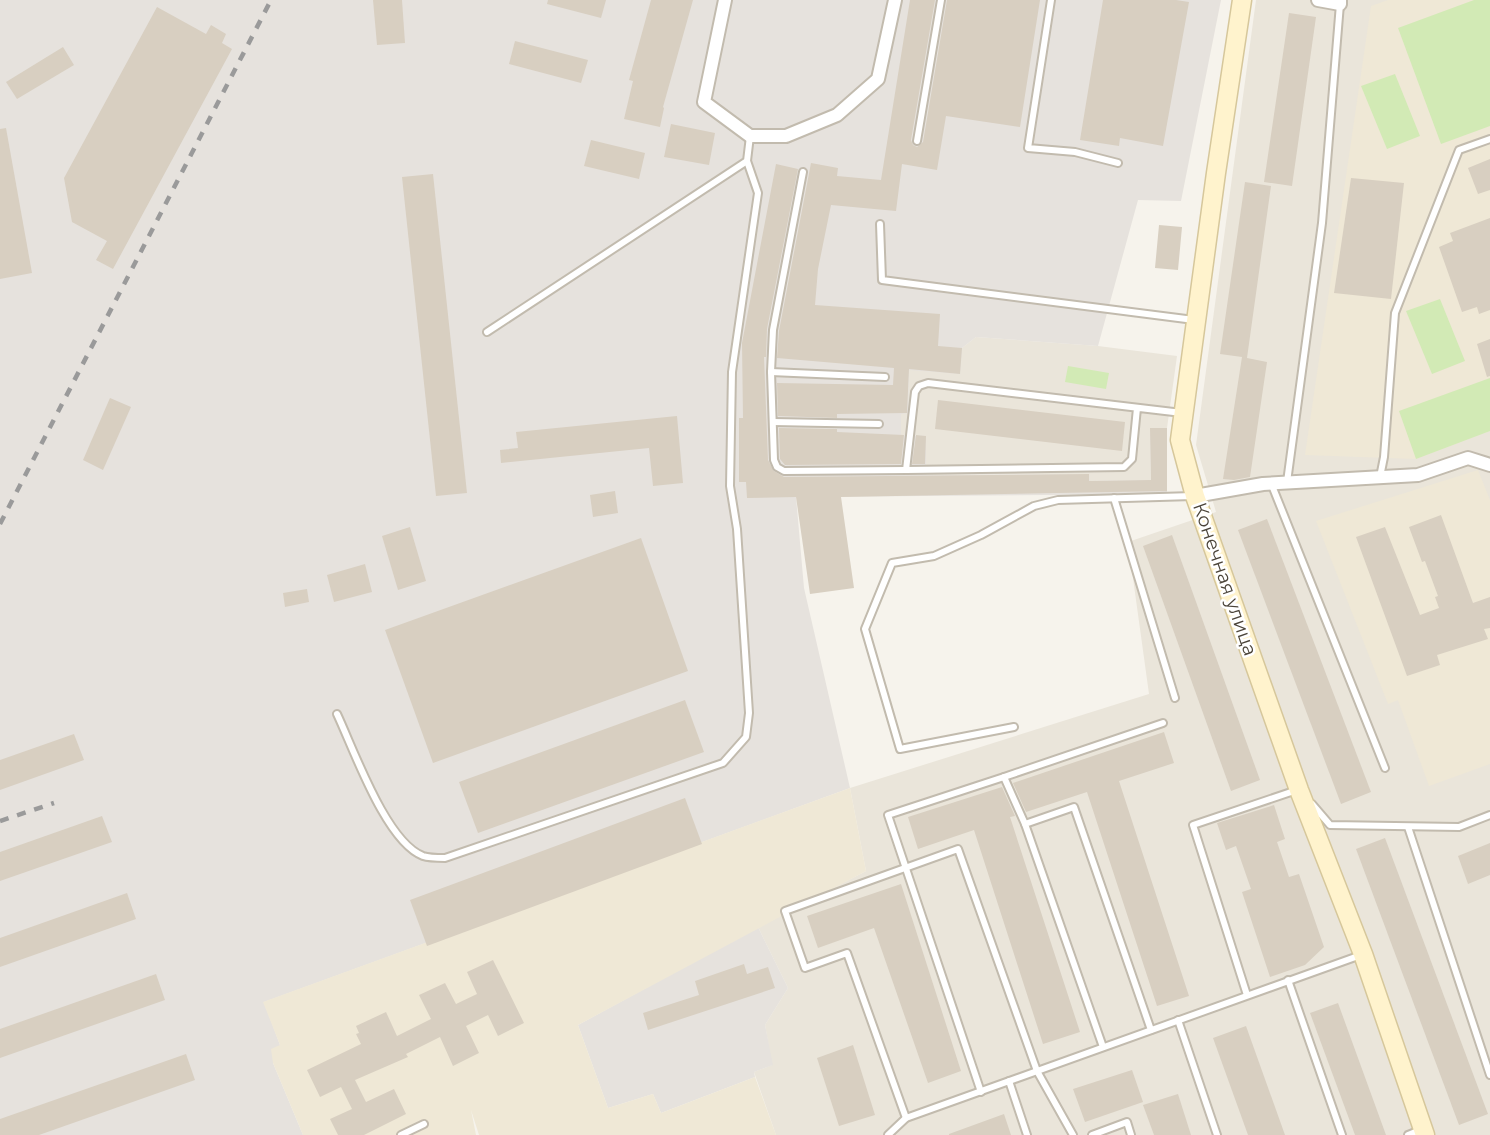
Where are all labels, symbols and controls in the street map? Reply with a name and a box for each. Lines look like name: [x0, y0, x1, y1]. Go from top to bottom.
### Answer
street label: Конечная улица: [1188, 499, 1262, 659]

